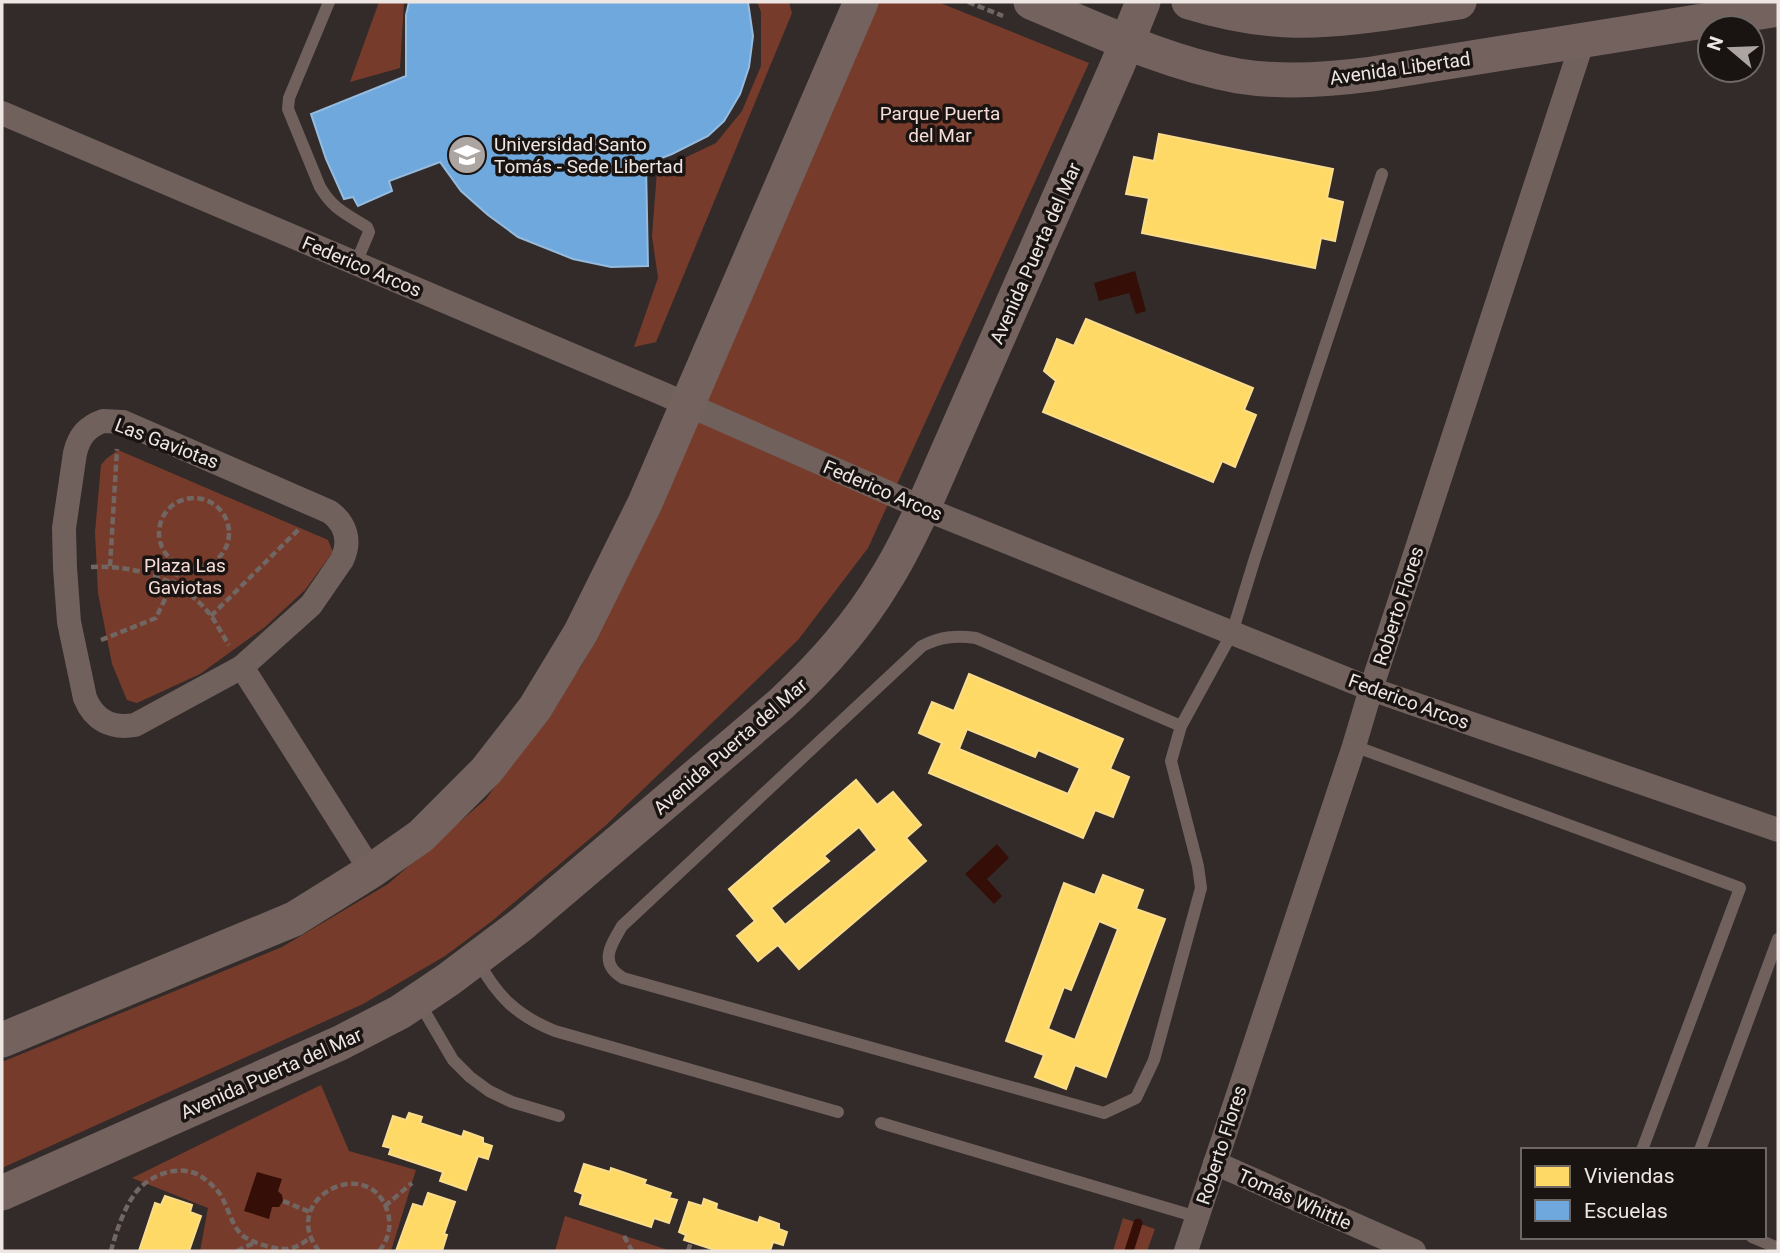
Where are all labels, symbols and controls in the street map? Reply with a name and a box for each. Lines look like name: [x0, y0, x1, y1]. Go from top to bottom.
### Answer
north arrow: [1696, 14, 1766, 84]
text: N: [1702, 34, 1728, 54]
street label: Avenida Libertad: [1328, 47, 1472, 90]
park label: Parque Puerta del Mar: [880, 102, 1000, 147]
place label: Universidad Santo Tomás - Sede Libertad: [494, 133, 683, 178]
school or university icon: Universidad Santo Tomás - Sede Libertad: [446, 134, 488, 176]
street label: Avenida Puerta del Mar: [985, 158, 1086, 347]
street label: Federico Arcos: [299, 231, 425, 302]
street label: Las Gaviotas: [112, 413, 222, 474]
street label: Federico Arcos: [820, 455, 946, 526]
street label: Roberto Flores: [1368, 544, 1429, 669]
park label: Plaza Las Gaviotas: [144, 554, 226, 599]
street label: Federico Arcos: [1345, 669, 1472, 734]
street label: Avenida Puerta del Mar: [649, 673, 812, 819]
street label: Avenida Puerta del Mar: [177, 1023, 366, 1124]
street label: Roberto Flores: [1191, 1083, 1252, 1208]
legend: [1521, 1148, 1766, 1239]
street label: Tomás Whittle: [1234, 1164, 1355, 1235]
text: Viviendas: [1584, 1164, 1675, 1188]
text: Escuelas: [1584, 1199, 1668, 1223]

